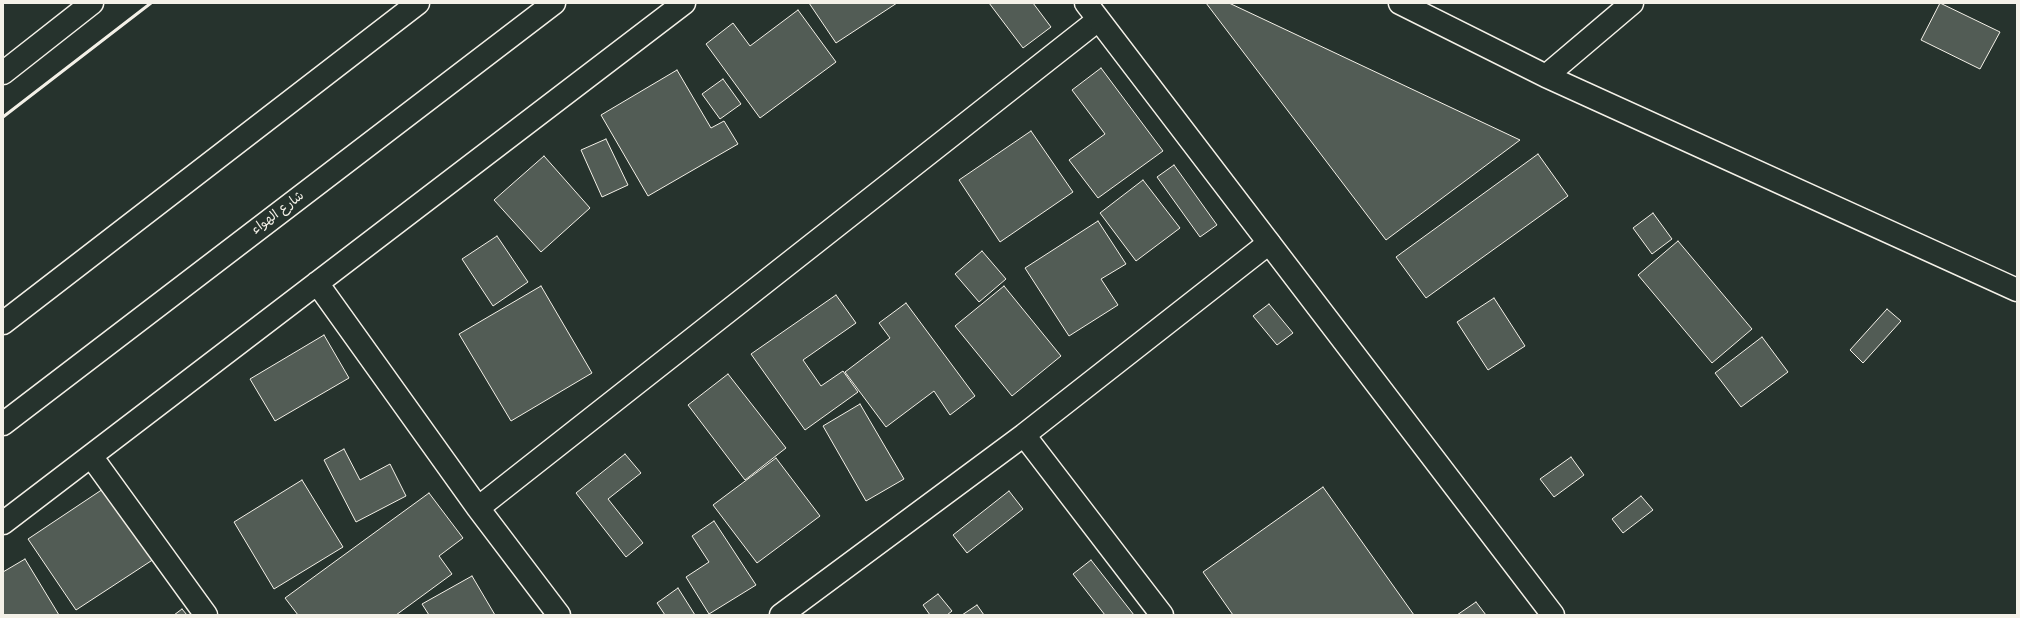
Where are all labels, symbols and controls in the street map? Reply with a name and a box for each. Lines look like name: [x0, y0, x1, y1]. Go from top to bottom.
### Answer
street label: شارع الهواء: [249, 188, 307, 238]

